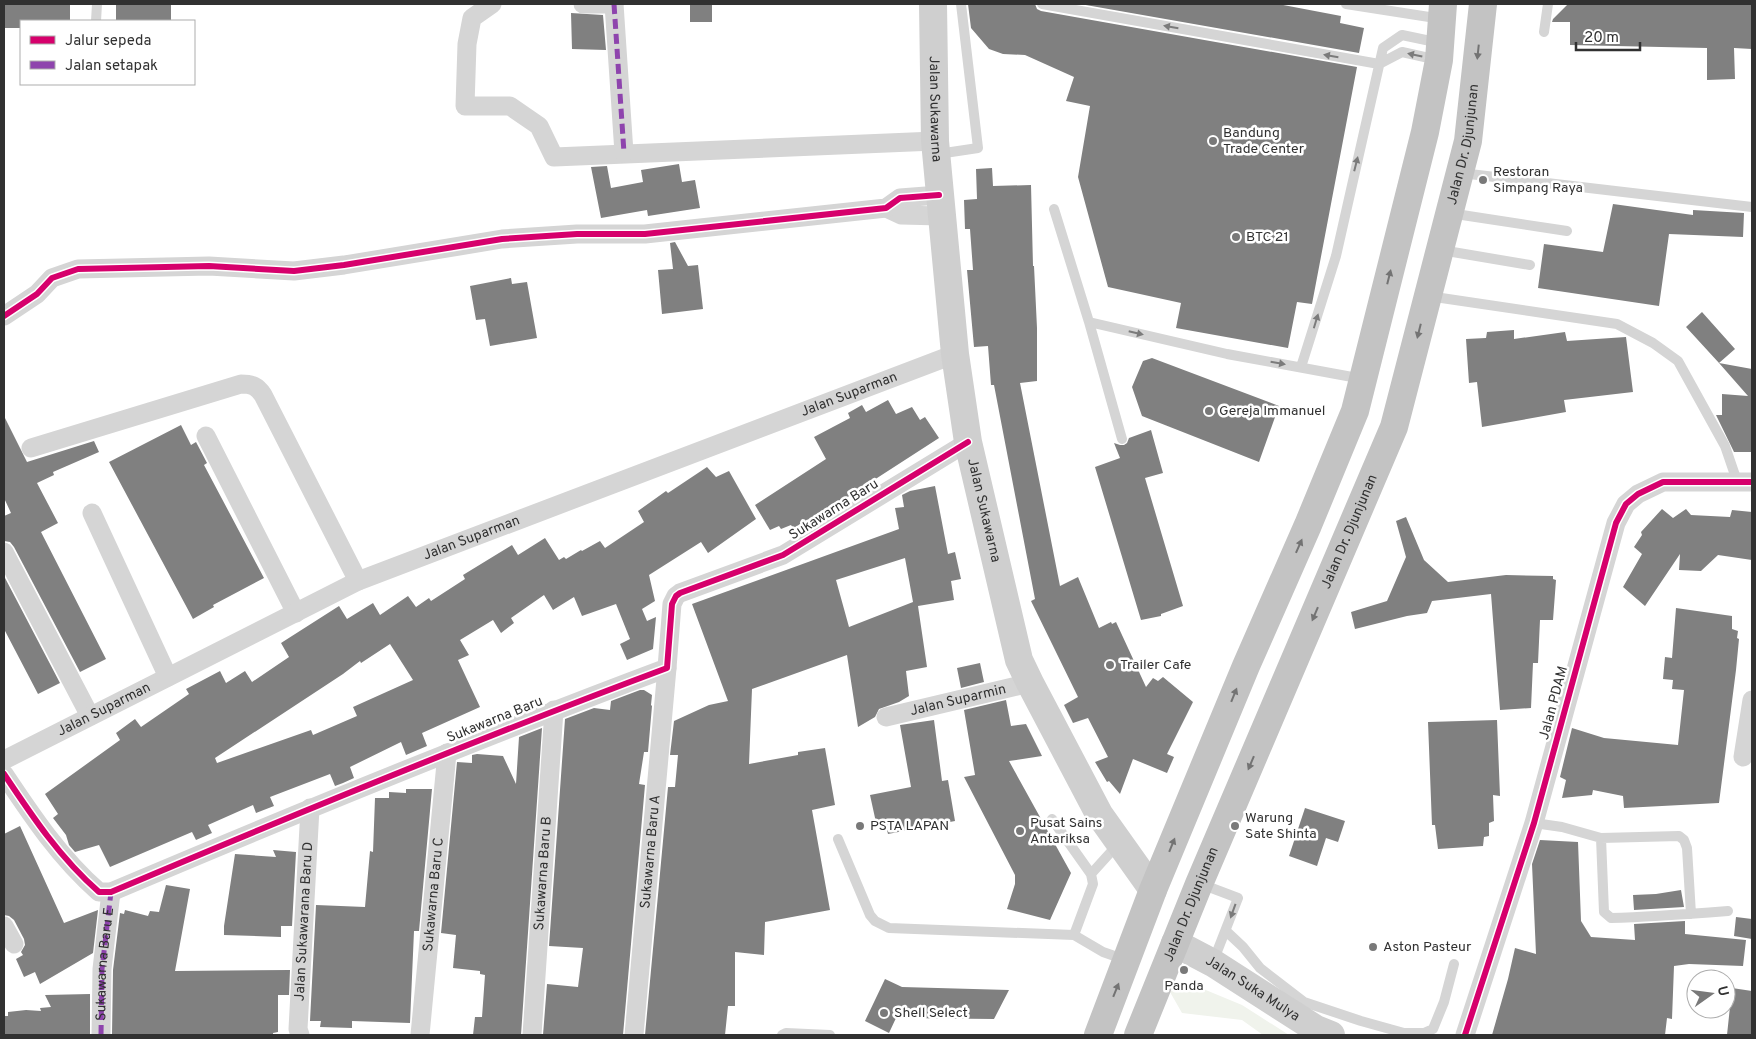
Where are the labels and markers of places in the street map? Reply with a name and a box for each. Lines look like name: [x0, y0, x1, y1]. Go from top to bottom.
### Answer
place label: Bandung Trade Center: [1223, 125, 1305, 158]
marker: Bandung Trade Center: [1207, 135, 1219, 147]
place label: Restoran Simpang Raya: [1493, 164, 1583, 197]
marker: Restoran Simpang Raya: [1477, 174, 1489, 186]
place label: BTC 21: [1246, 229, 1289, 246]
marker: BTC 21: [1230, 231, 1242, 243]
place label: Gereja Immanuel: [1219, 403, 1326, 420]
marker: Gereja Immanuel: [1203, 405, 1215, 417]
place label: Trailer Cafe: [1120, 657, 1191, 674]
marker: Trailer Cafe: [1104, 659, 1116, 671]
place label: Warung Sate Shinta: [1245, 810, 1317, 843]
place label: Pusat Sains Antariksa: [1030, 815, 1102, 848]
place label: PSTA LAPAN: [870, 818, 949, 835]
marker: PSTA LAPAN: [854, 820, 866, 832]
marker: Warung Sate Shinta: [1229, 820, 1241, 832]
marker: Pusat Sains Antariksa: [1014, 825, 1026, 837]
place label: Aston Pasteur: [1383, 939, 1472, 956]
marker: Aston Pasteur: [1367, 941, 1379, 953]
marker: Panda: [1178, 964, 1190, 976]
place label: Panda: [1164, 978, 1204, 995]
place label: Shell Select: [894, 1005, 968, 1022]
marker: Shell Select: [878, 1007, 890, 1019]

